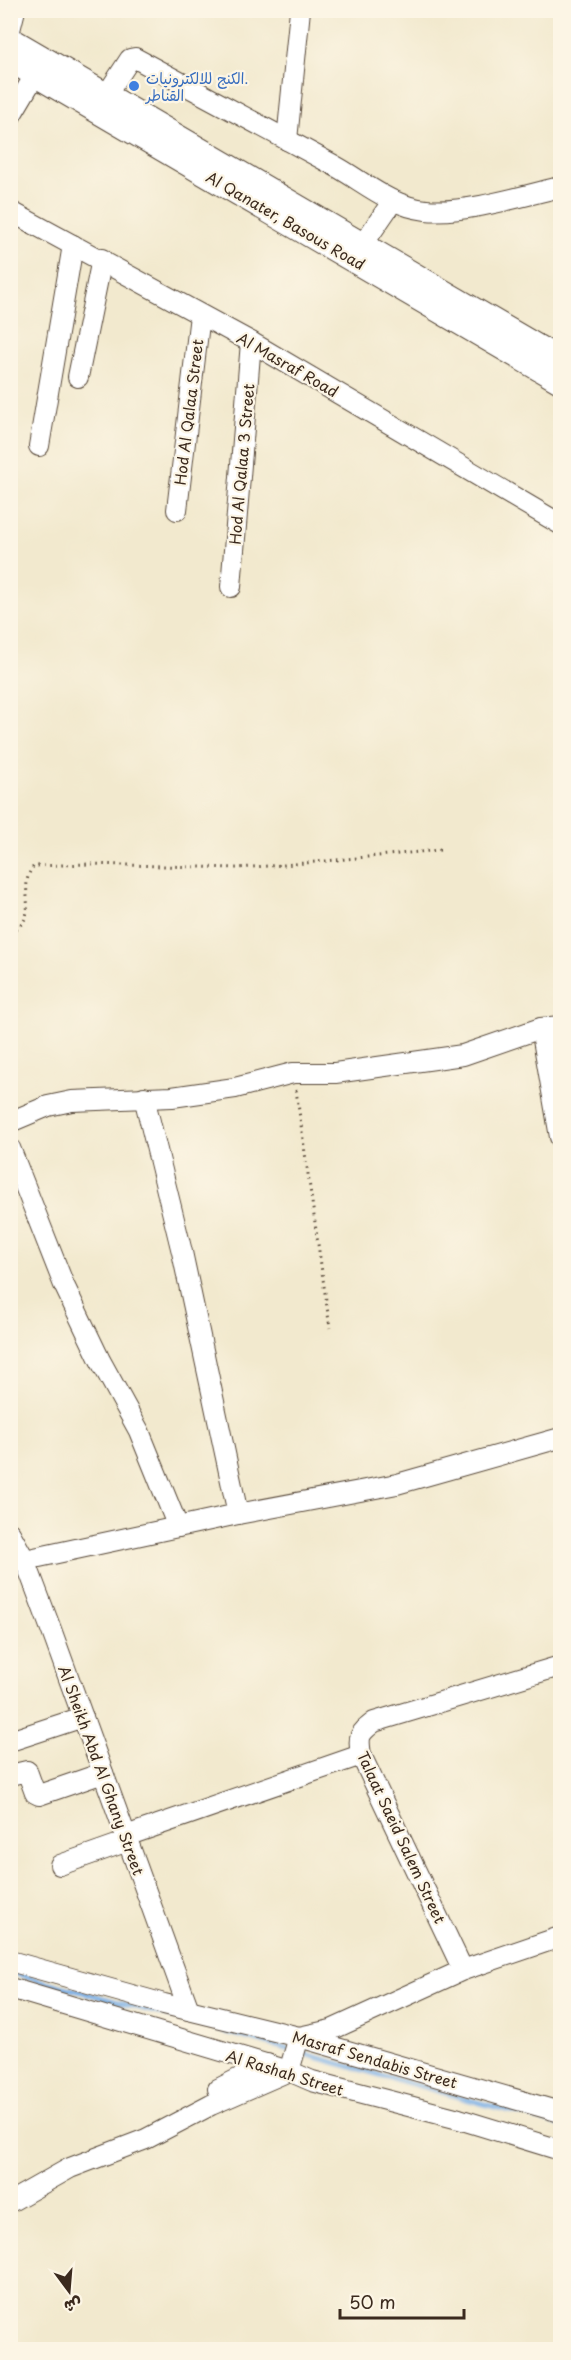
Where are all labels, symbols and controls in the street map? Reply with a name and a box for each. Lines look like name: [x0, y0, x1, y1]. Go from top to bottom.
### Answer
place label: الكنج للالكترونيات. القناطر: [144, 66, 248, 106]
marker: الكنج للالكترونيات. القناطر: [127, 79, 141, 93]
street label: Al Qanater, Basous Road: [202, 165, 370, 275]
street label: Al Masraf Road: [233, 326, 343, 402]
street label: Hod Al Qalaa Street: [168, 338, 208, 486]
street label: Hod Al Qalaa 3 Street: [223, 383, 259, 545]
street label: Al Sheikh Abd Al Ghany Street: [53, 1662, 151, 1878]
street label: Talaat Saeid Salem Street: [352, 1747, 452, 1927]
street label: Masraf Sendabis Street: [290, 2024, 460, 2094]
street label: Al Rashah Street: [223, 2043, 347, 2101]
north arrow: [39, 2261, 99, 2321]
scale bar: [340, 2282, 464, 2320]
text: 50 m: [349, 2288, 396, 2315]
text: ش: [62, 2292, 85, 2320]

